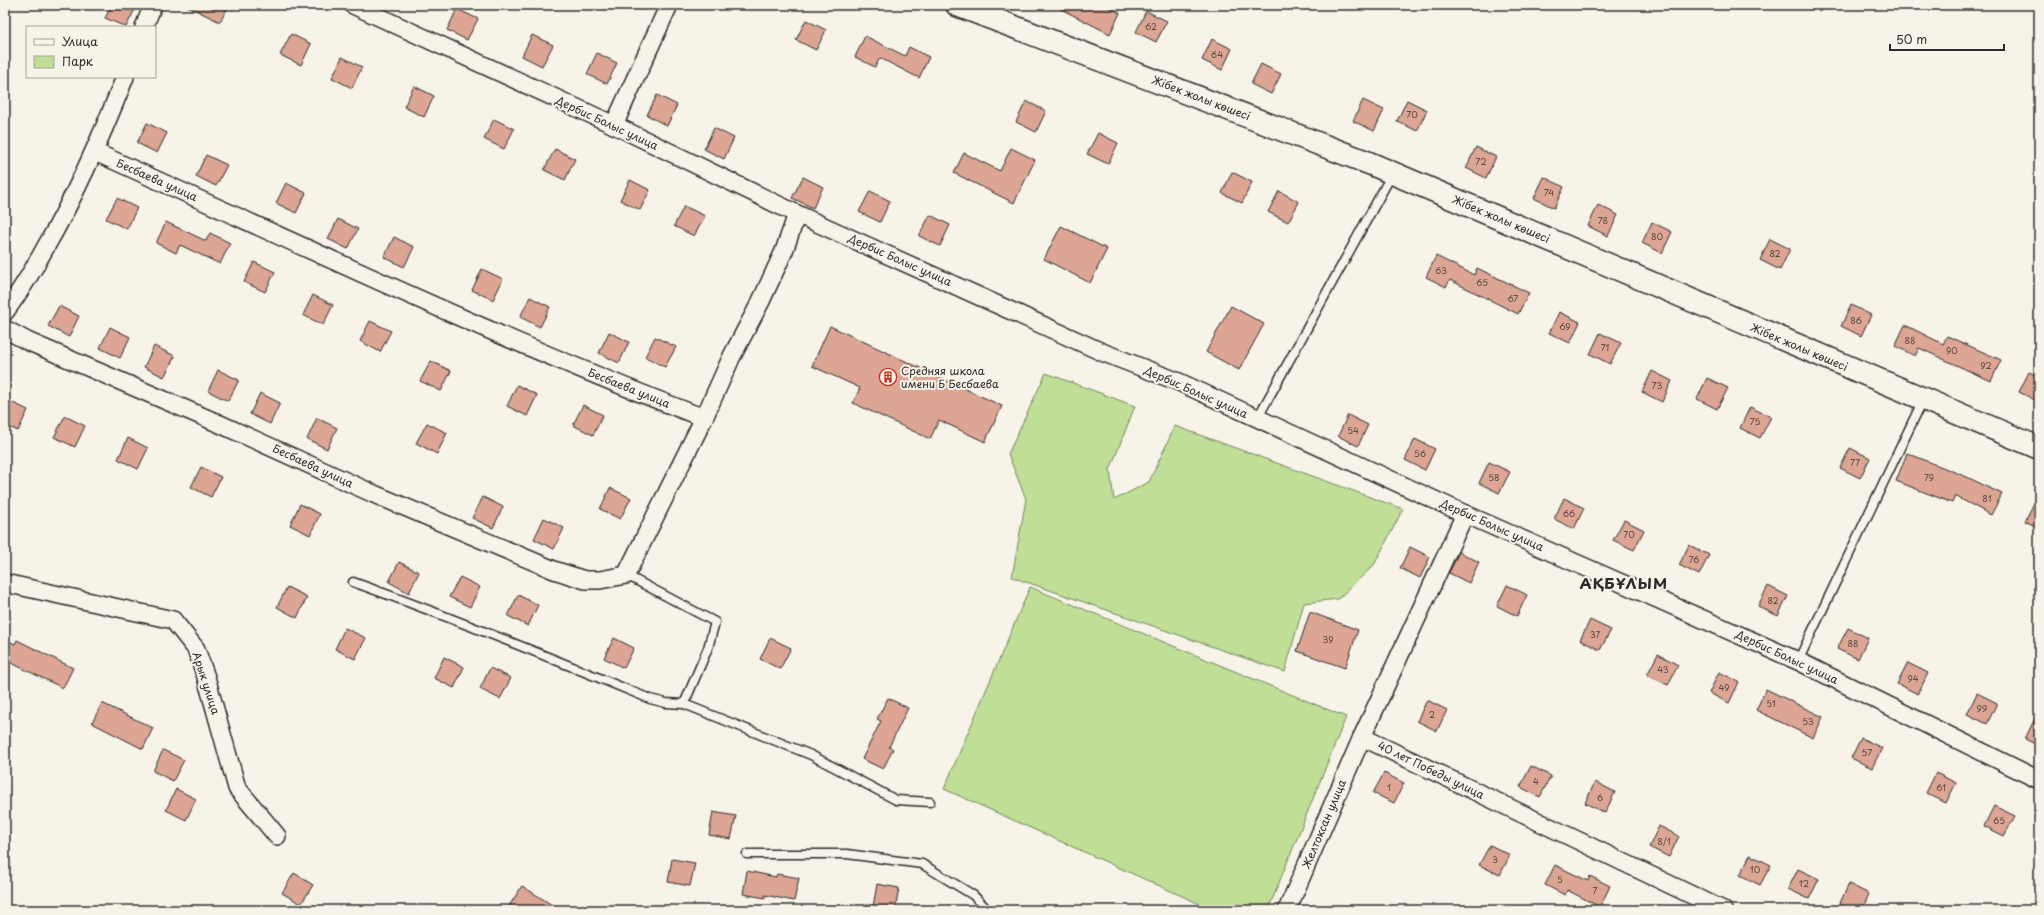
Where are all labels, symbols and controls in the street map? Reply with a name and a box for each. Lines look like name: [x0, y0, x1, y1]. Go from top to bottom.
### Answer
house number: 62: [1145, 19, 1157, 33]
legend: [26, 26, 156, 78]
scale bar: [1890, 26, 2004, 52]
text: 50 m: [1896, 30, 1927, 48]
text: Улица: [62, 32, 98, 50]
house number: 64: [1211, 47, 1223, 61]
text: Парк: [62, 52, 94, 70]
street label: Жібек жолы көшесі: [1149, 71, 1253, 124]
street label: Дербис Болыс улица: [552, 91, 661, 154]
house number: 70: [1406, 107, 1418, 121]
street label: Бесбаева улица: [114, 154, 200, 205]
house number: 72: [1475, 154, 1487, 168]
house number: 74: [1544, 185, 1554, 199]
street label: Жібек жолы көшесі: [1450, 190, 1553, 247]
house number: 78: [1598, 213, 1608, 227]
street label: Дербис Болыс улица: [845, 229, 955, 290]
house number: 80: [1651, 229, 1664, 243]
house number: 82: [1769, 246, 1781, 260]
house number: 63: [1435, 263, 1447, 277]
house number: 65: [1476, 275, 1488, 289]
house number: 67: [1507, 291, 1519, 305]
house number: 86: [1850, 313, 1862, 327]
street label: Жібек жолы көшесі: [1748, 318, 1851, 375]
house number: 69: [1559, 319, 1571, 333]
house number: 88: [1904, 333, 1916, 347]
house number: 71: [1601, 340, 1609, 354]
house number: 90: [1946, 343, 1958, 357]
house number: 92: [1980, 358, 1992, 372]
street label: Дербис Болыс улица: [1141, 361, 1251, 422]
place label: Средняя школа имени Б Бесбаева: [901, 362, 999, 392]
street label: Бесбаева улица: [586, 363, 673, 412]
building icon: Средняя школа имени Б Бесбаева: [878, 367, 898, 387]
house number: 73: [1652, 378, 1662, 392]
house number: 75: [1750, 414, 1760, 428]
house number: 54: [1347, 423, 1359, 437]
street label: Бесбаева улица: [270, 439, 356, 492]
house number: 56: [1414, 446, 1426, 460]
house number: 77: [1850, 455, 1860, 469]
house number: 58: [1488, 470, 1500, 484]
house number: 79: [1924, 470, 1934, 484]
house number: 81: [1982, 491, 1992, 505]
street label: Дербис Болыс улица: [1437, 494, 1547, 555]
house number: 66: [1563, 506, 1575, 520]
house number: 70: [1623, 527, 1635, 541]
house number: 76: [1689, 552, 1699, 566]
district label: АҚБҰЛЫМ: [1580, 571, 1668, 594]
house number: 82: [1767, 593, 1779, 607]
street label: Дербис Болыс улица: [1732, 625, 1841, 688]
house number: 37: [1590, 627, 1600, 641]
house number: 39: [1322, 632, 1334, 646]
house number: 88: [1847, 636, 1859, 650]
street label: Арык улица: [188, 649, 225, 717]
house number: 43: [1657, 662, 1669, 676]
house number: 94: [1907, 671, 1919, 685]
house number: 49: [1718, 680, 1730, 694]
house number: 51: [1766, 696, 1776, 710]
house number: 99: [1977, 701, 1988, 715]
house number: 2: [1429, 707, 1435, 721]
house number: 53: [1802, 714, 1814, 728]
street label: 40 лет Победы улица: [1375, 736, 1488, 803]
house number: 57: [1862, 745, 1872, 759]
house number: 4: [1533, 774, 1539, 788]
street label: Желтоксан улица: [1297, 777, 1350, 871]
house number: 1: [1387, 780, 1391, 794]
house number: 61: [1936, 780, 1946, 794]
house number: 6: [1597, 790, 1603, 804]
house number: 65: [1993, 813, 2005, 827]
house number: 8/1: [1657, 834, 1671, 848]
house number: 3: [1492, 852, 1498, 866]
house number: 10: [1750, 862, 1761, 876]
house number: 5: [1557, 872, 1563, 886]
house number: 12: [1799, 876, 1809, 890]
house number: 7: [1592, 883, 1598, 897]

